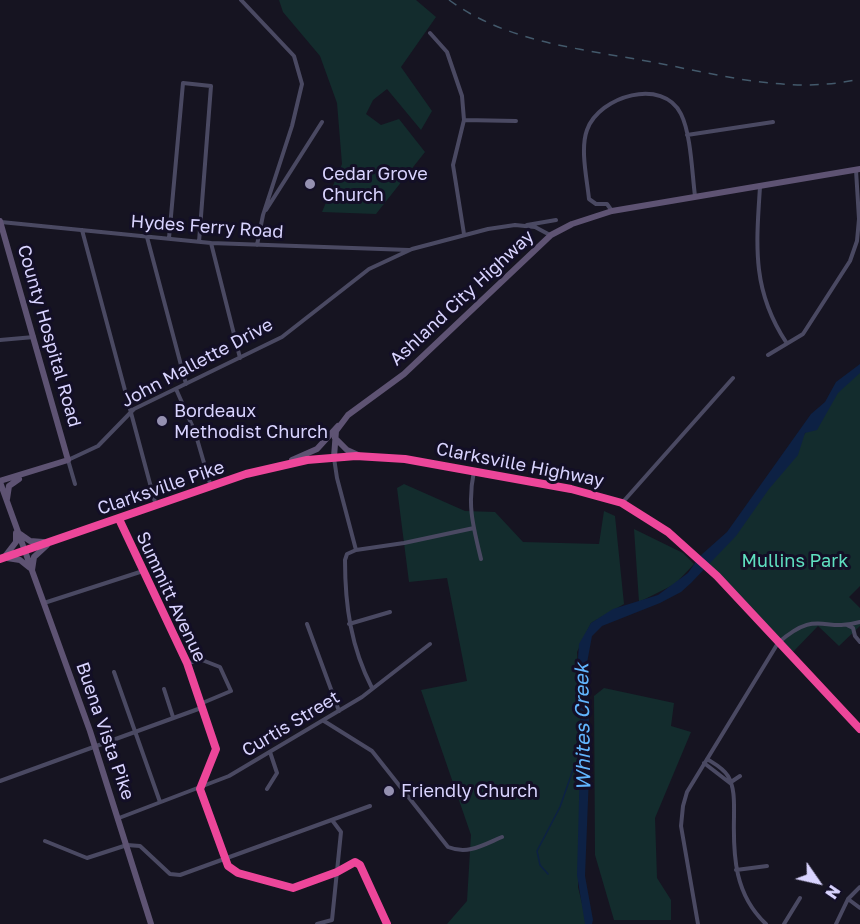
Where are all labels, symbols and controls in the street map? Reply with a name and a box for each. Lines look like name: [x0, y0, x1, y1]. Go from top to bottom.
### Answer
place label: Cedar Grove Church: [322, 163, 428, 206]
marker: Cedar Grove Church: [303, 177, 317, 191]
street label: Hydes Ferry Road: [130, 211, 284, 243]
street label: Ashland City Highway: [386, 226, 538, 370]
street label: County Hospital Road: [13, 242, 85, 430]
street label: John Mallette Drive: [117, 314, 277, 412]
place label: Bordeaux Methodist Church: [174, 400, 328, 442]
marker: Bordeaux Methodist Church: [155, 414, 169, 428]
street label: Clarksville Highway: [434, 438, 606, 492]
street label: Clarksville Pike: [95, 456, 227, 520]
street label: Summitt Avenue: [131, 528, 211, 666]
park label: Mullins Park: [742, 550, 848, 572]
street label: Buena Vista Pike: [71, 659, 139, 803]
water label: Whites Creek: [570, 663, 596, 791]
street label: Curtis Street: [238, 686, 344, 762]
place label: Friendly Church: [401, 780, 538, 802]
marker: Friendly Church: [382, 784, 396, 798]
north arrow: [788, 852, 848, 912]
text: N: [821, 881, 845, 903]

